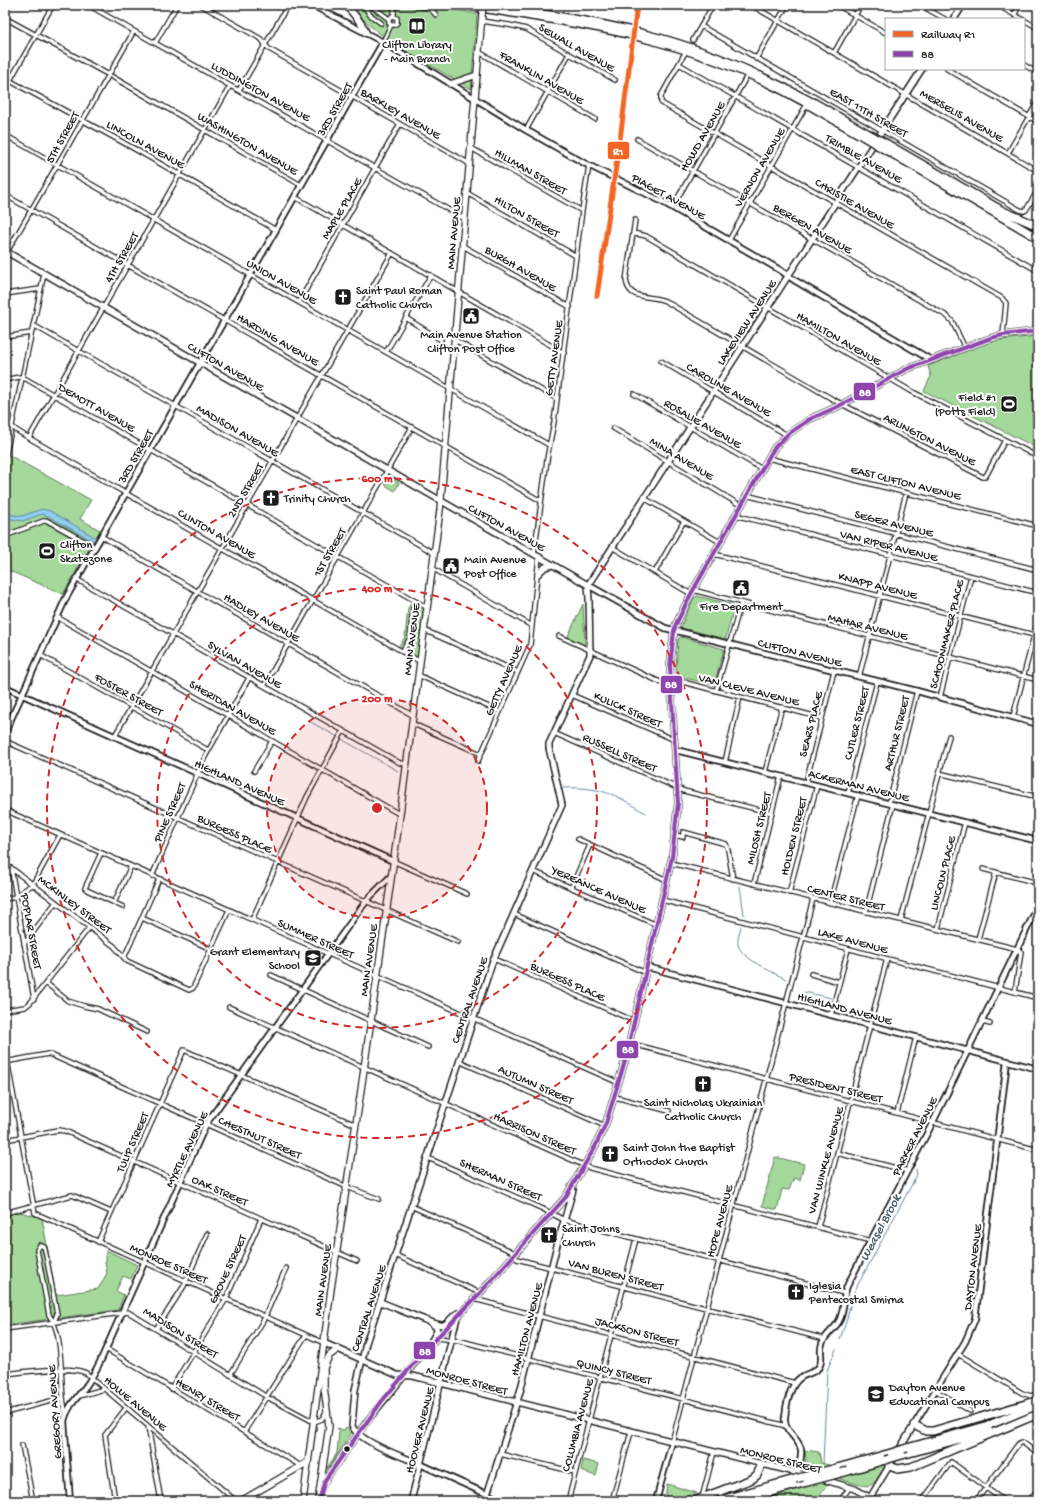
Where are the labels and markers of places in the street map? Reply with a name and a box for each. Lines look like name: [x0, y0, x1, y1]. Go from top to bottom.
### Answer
library icon: Clifton Library - Main Branch: [407, 16, 427, 36]
place label: Clifton Library - Main Branch: [382, 39, 452, 67]
place label: Saint Paul Roman Catholic Church: [356, 285, 442, 313]
church icon: Saint Paul Roman Catholic Church: [333, 287, 353, 307]
public building icon: Main Avenue Station Clifton Post Office: [461, 306, 481, 326]
place label: Main Avenue Station Clifton Post Office: [420, 329, 522, 357]
place label: Field #1 (Potts Field): [935, 392, 996, 420]
sports icon: Field #1 (Potts Field): [999, 394, 1019, 414]
church icon: Trinity Church: [261, 488, 281, 508]
place label: Trinity Church: [283, 493, 351, 507]
place label: Clifton Skatezone: [60, 539, 113, 567]
sports icon: Clifton Skatezone: [37, 541, 57, 561]
place label: Main Avenue Post Office: [463, 554, 527, 582]
public building icon: Main Avenue Post Office: [441, 556, 461, 576]
public building icon: Fire Department: [731, 578, 751, 598]
place label: Fire Department: [698, 601, 784, 615]
centre of rings: [370, 801, 384, 815]
place label: Grant Elementary School: [210, 946, 300, 974]
school or university icon: Grant Elementary School: [303, 948, 323, 968]
church icon: Saint Nicholas Ukrainian Catholic Church: [693, 1074, 713, 1094]
place label: Saint Nicholas Ukrainian Catholic Church: [644, 1097, 763, 1125]
place label: Saint John the Baptist Orthodox Church: [623, 1142, 736, 1170]
church icon: Saint John the Baptist Orthodox Church: [600, 1144, 620, 1164]
place label: Saint Johns Church: [562, 1223, 620, 1251]
church icon: Saint Johns Church: [539, 1225, 559, 1245]
place label: Iglesia Pentecostal Smirna: [808, 1280, 904, 1308]
church icon: Iglesia Pentecostal Smirna: [786, 1282, 806, 1302]
place label: Dayton Avenue Educational Campus: [888, 1382, 990, 1410]
school or university icon: Dayton Avenue Educational Campus: [866, 1384, 886, 1404]
unlabelled marker: [342, 1444, 352, 1454]

